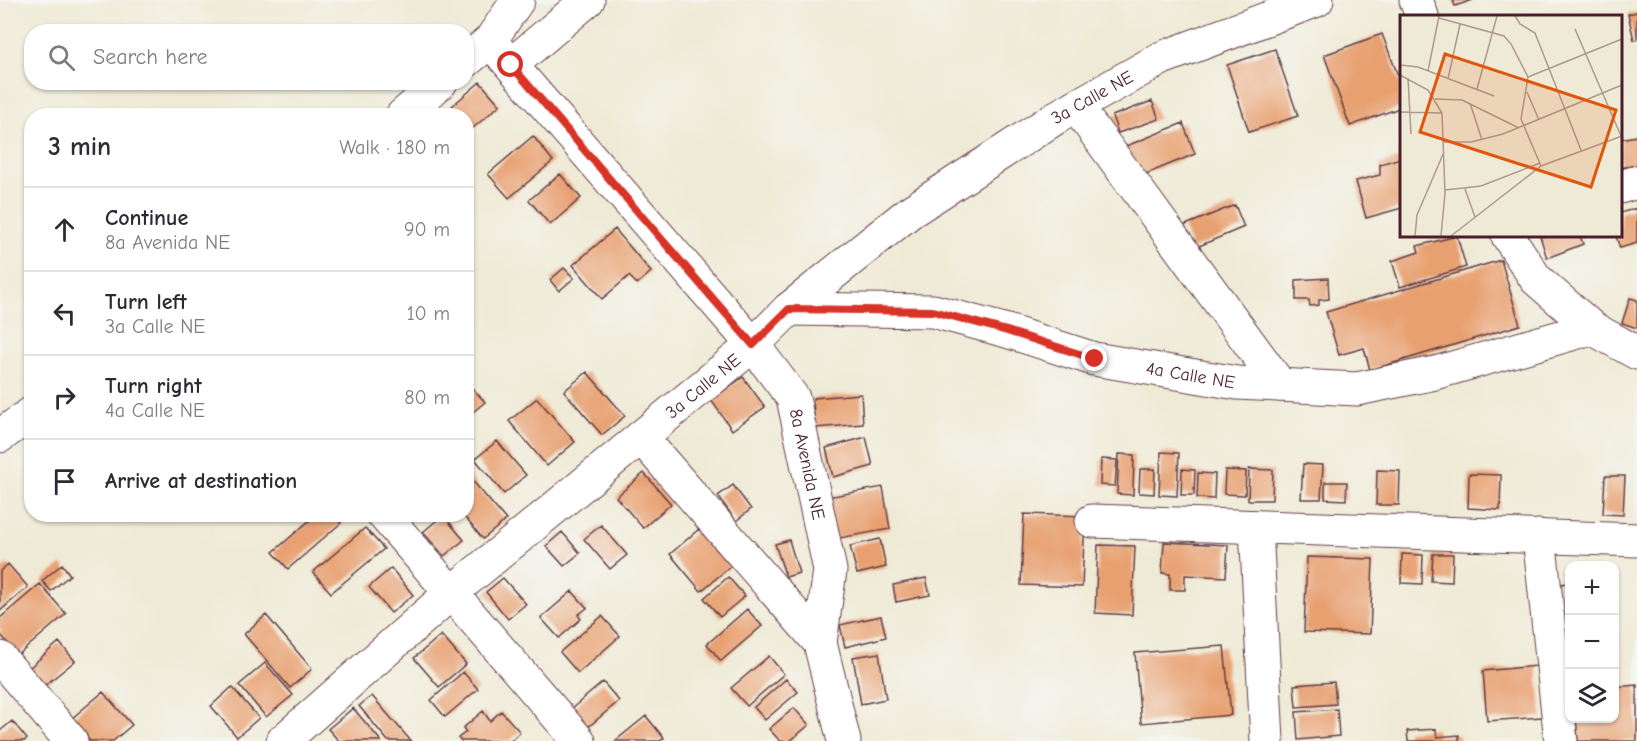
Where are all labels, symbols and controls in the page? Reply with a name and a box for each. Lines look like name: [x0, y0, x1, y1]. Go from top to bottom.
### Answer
inset map: [1400, 15, 1622, 237]
search box: [24, 24, 474, 90]
icon: search: [45, 41, 78, 74]
text: Search here: [93, 44, 208, 70]
route start: [497, 51, 523, 77]
street label: 3a Calle NE: [1047, 66, 1137, 129]
text: 3 min: [48, 132, 111, 162]
text: Walk · 180 m: [339, 136, 450, 159]
text: Continue: [105, 205, 188, 231]
icon: ahead: [48, 213, 81, 246]
text: 90 m: [404, 218, 450, 241]
text: 8a Avenida NE: [105, 231, 230, 254]
text: Turn left: [105, 289, 187, 315]
icon: left: [48, 297, 81, 330]
text: 10 m: [407, 302, 450, 325]
text: 3a Calle NE: [105, 315, 205, 338]
route end: [1081, 345, 1107, 371]
street label: 3a Calle NE: [662, 350, 745, 423]
street label: 4a Calle NE: [1144, 358, 1237, 394]
text: Turn right: [105, 373, 202, 399]
icon: right: [48, 381, 81, 414]
text: 80 m: [404, 386, 450, 409]
text: 4a Calle NE: [105, 399, 205, 422]
street label: 8a Avenida NE: [785, 407, 829, 522]
icon: arrive: [48, 465, 81, 498]
text: Arrive at destination: [105, 468, 297, 494]
map controls: [1565, 561, 1619, 723]
button: +: [1565, 561, 1619, 615]
button: −: [1565, 615, 1619, 669]
button: layers: [1565, 669, 1619, 723]

